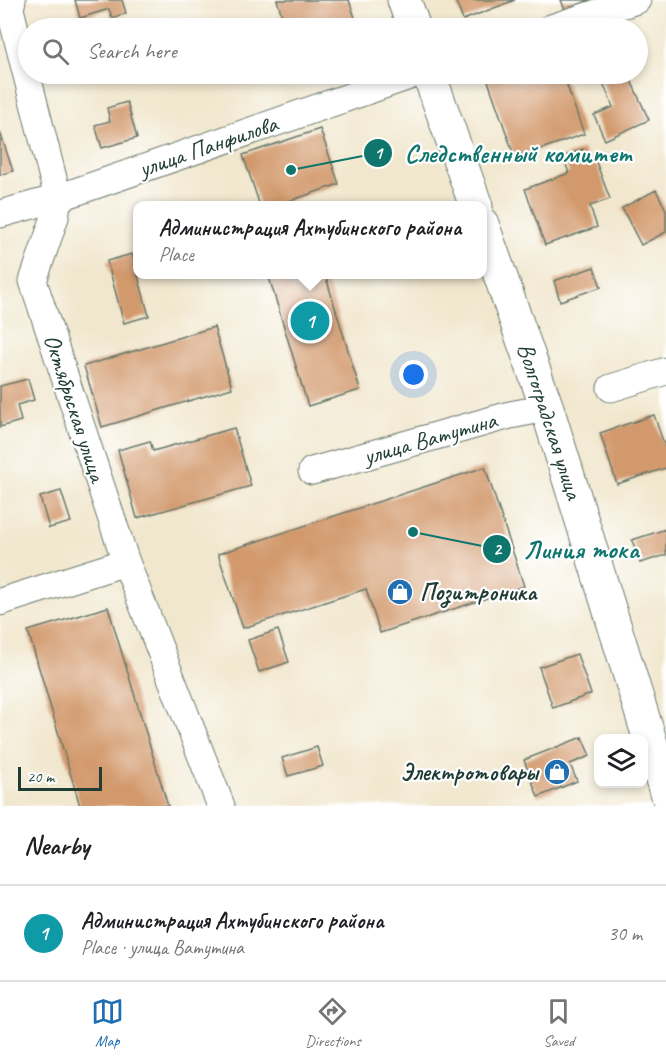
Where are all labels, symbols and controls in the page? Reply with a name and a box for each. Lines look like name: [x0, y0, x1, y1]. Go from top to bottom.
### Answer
search box: [18, 18, 648, 84]
icon: search: [39, 35, 72, 68]
text: Search here: [87, 37, 177, 65]
street label: улица Панфилова: [133, 108, 283, 184]
callout: Следственный комитет: [363, 131, 643, 175]
text: Следственный комитет: [405, 137, 633, 170]
text: 1: [374, 142, 384, 164]
popup: [133, 201, 487, 279]
text: Администрация Ахтубинского района: [159, 214, 461, 242]
text: Place: [159, 242, 194, 267]
pin: 1: [290, 298, 330, 344]
street label: Октябрьская улица: [37, 330, 114, 488]
street label: Волгоградская улица: [511, 339, 590, 504]
your location: [399, 360, 428, 389]
street label: улица Ватутина: [358, 404, 502, 472]
callout: Линия тока: [482, 527, 649, 571]
text: Линия тока: [523, 533, 640, 566]
text: 2: [493, 538, 503, 560]
shop icon: Позитроника: [385, 577, 415, 607]
place label: Позитроника: [420, 577, 538, 608]
map controls: [594, 734, 648, 788]
button: layers: [594, 734, 648, 788]
place label: Электротовары: [400, 757, 540, 787]
shop icon: Электротовары: [542, 757, 572, 787]
scale bar: [18, 764, 102, 792]
text: 20 m: [27, 767, 54, 787]
text: Nearby: [24, 829, 89, 862]
text: Администрация Ахтубинского района: [81, 907, 384, 935]
text: 1: [39, 921, 48, 946]
text: 30 m: [608, 921, 642, 946]
text: Place · улица Ватутина: [81, 935, 244, 960]
tab: Map: [91, 995, 124, 1051]
tab: Directions: [305, 995, 361, 1051]
tab: Saved: [542, 995, 575, 1051]

